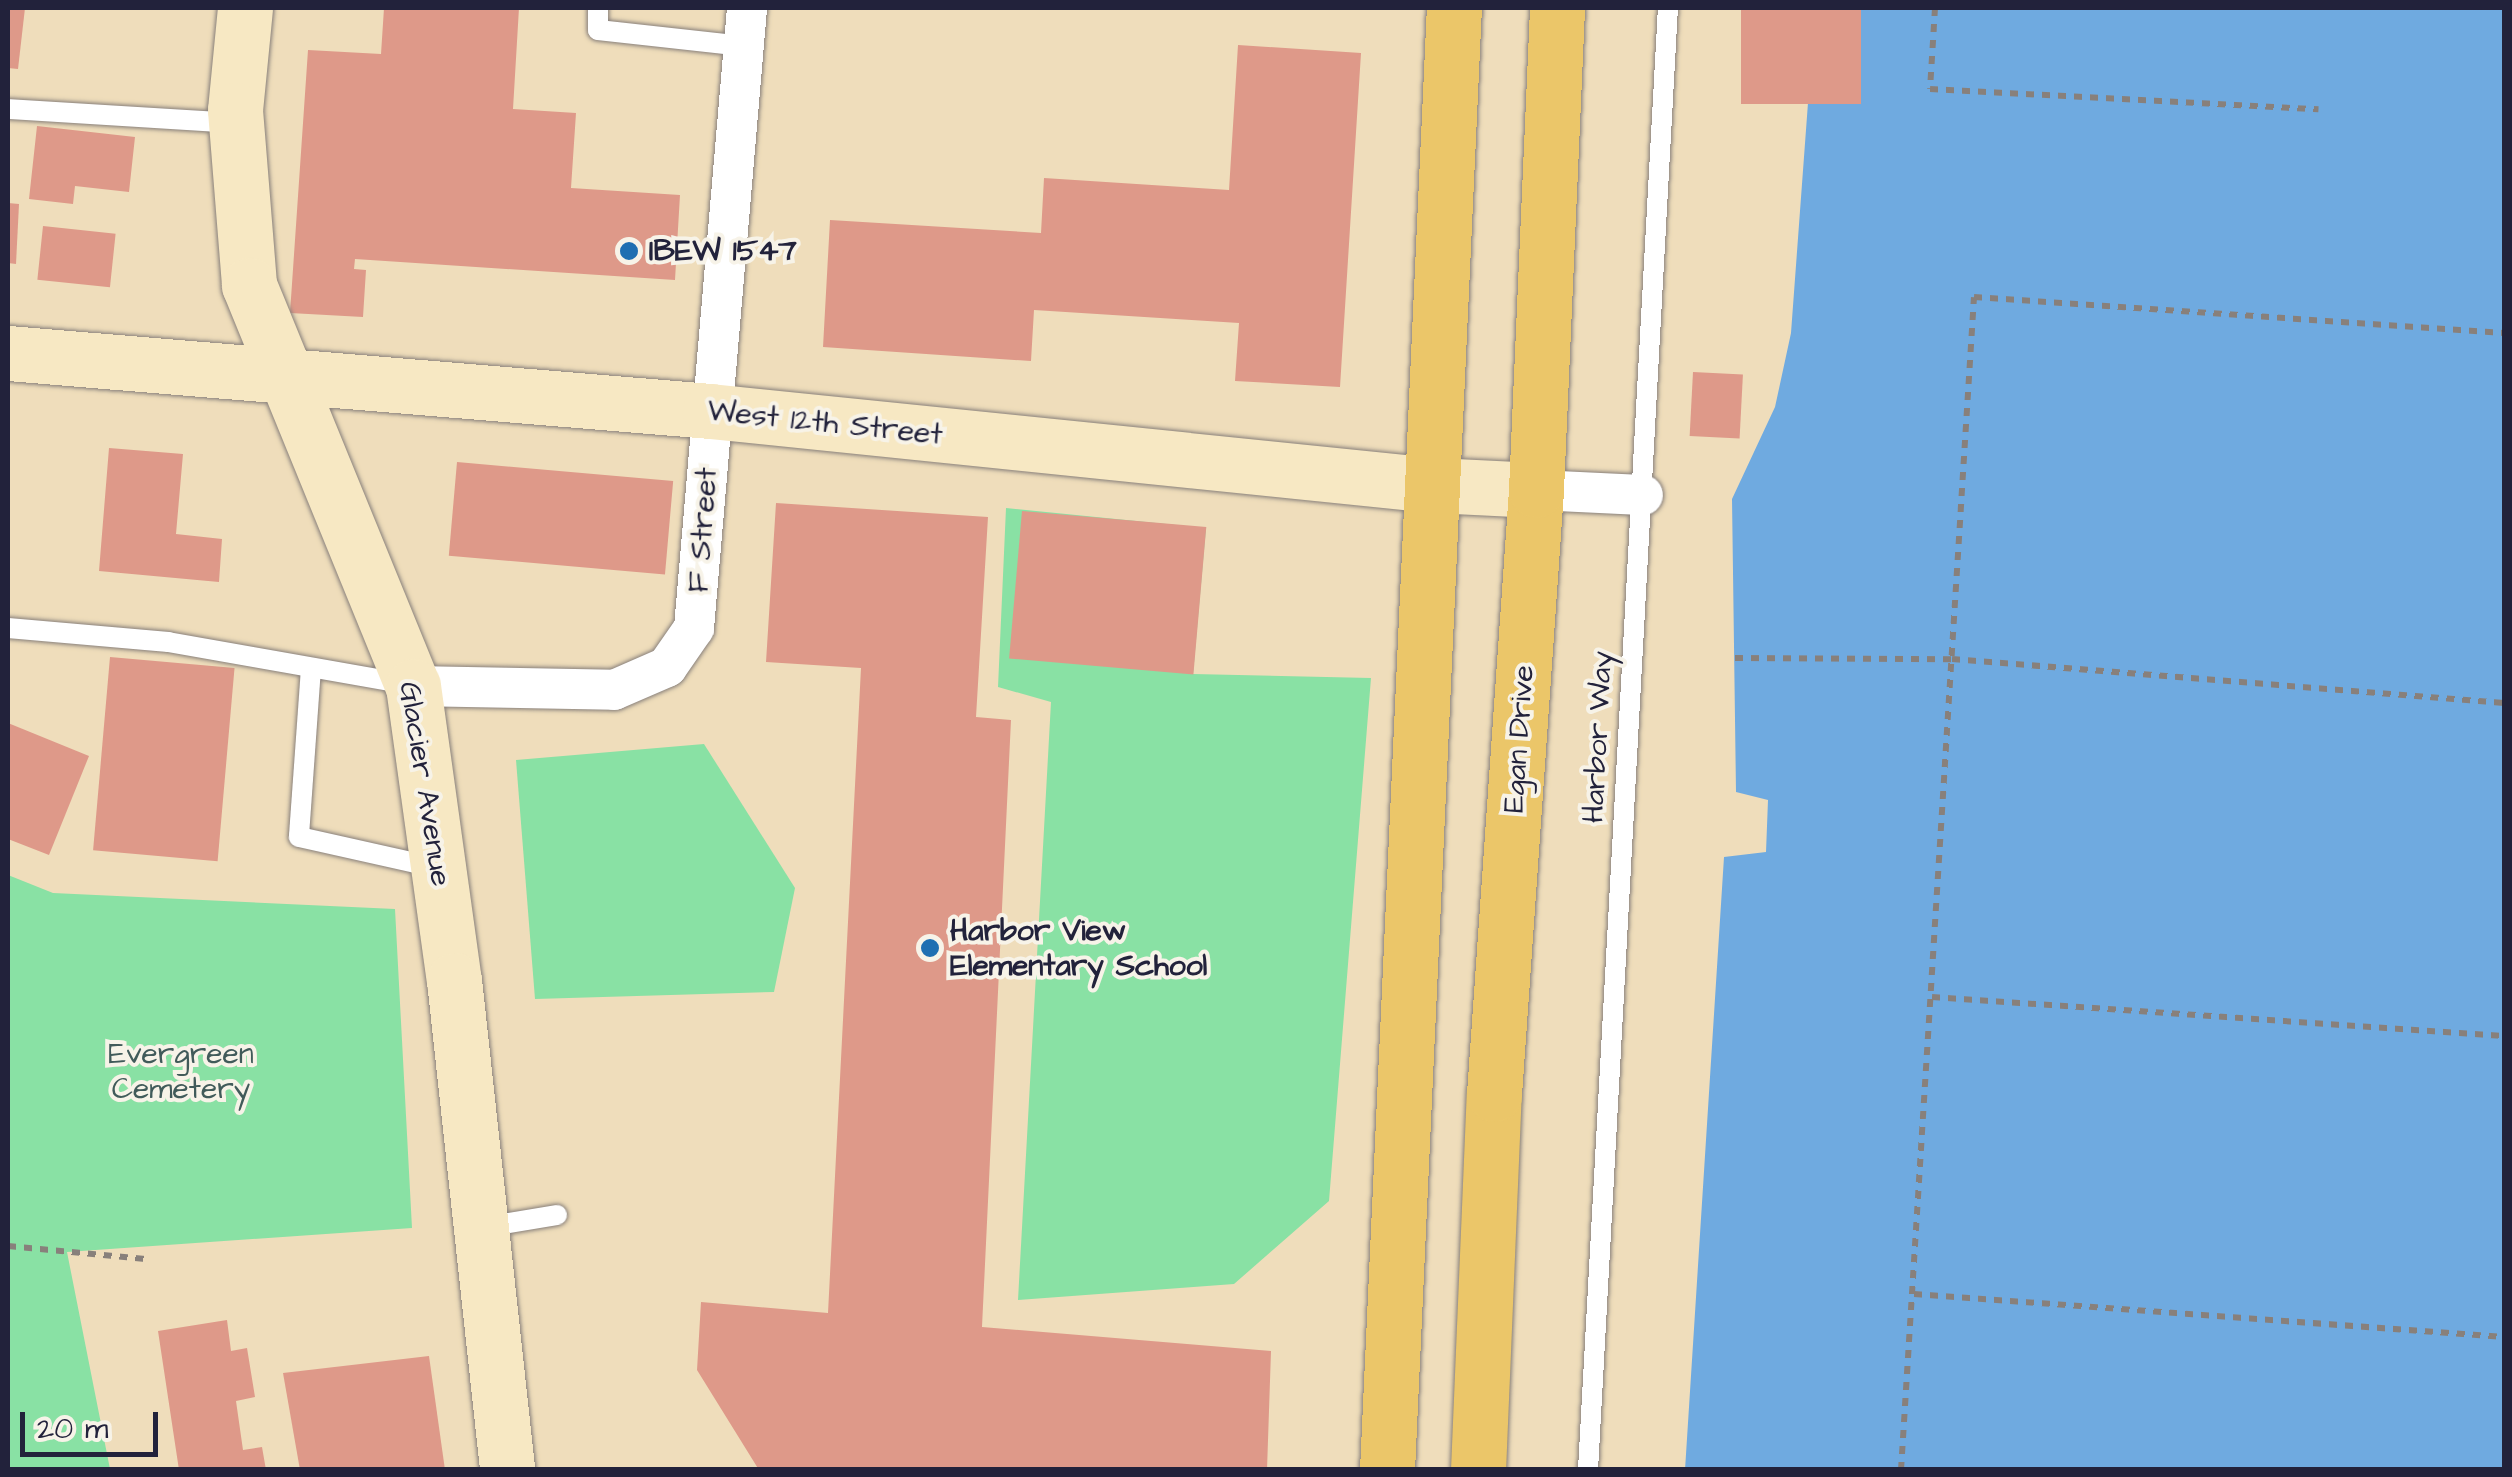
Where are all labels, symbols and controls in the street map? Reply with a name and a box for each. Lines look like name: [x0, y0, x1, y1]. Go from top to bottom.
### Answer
place label: IBEW 1547: [649, 233, 797, 269]
marker: IBEW 1547: [618, 240, 640, 262]
street label: West 12th Street: [706, 393, 944, 453]
street label: F Street: [681, 466, 725, 594]
street label: Harbor Way: [1576, 650, 1620, 824]
street label: Egan Drive: [1496, 664, 1542, 814]
street label: Glacier Avenue: [391, 679, 459, 889]
place label: Harbor View Elementary School: [950, 913, 1207, 984]
marker: Harbor View Elementary School: [919, 937, 941, 959]
park label: Evergreen Cemetery: [108, 1036, 254, 1106]
scale bar: [25, 1392, 162, 1454]
text: 20 m: [37, 1408, 108, 1450]

